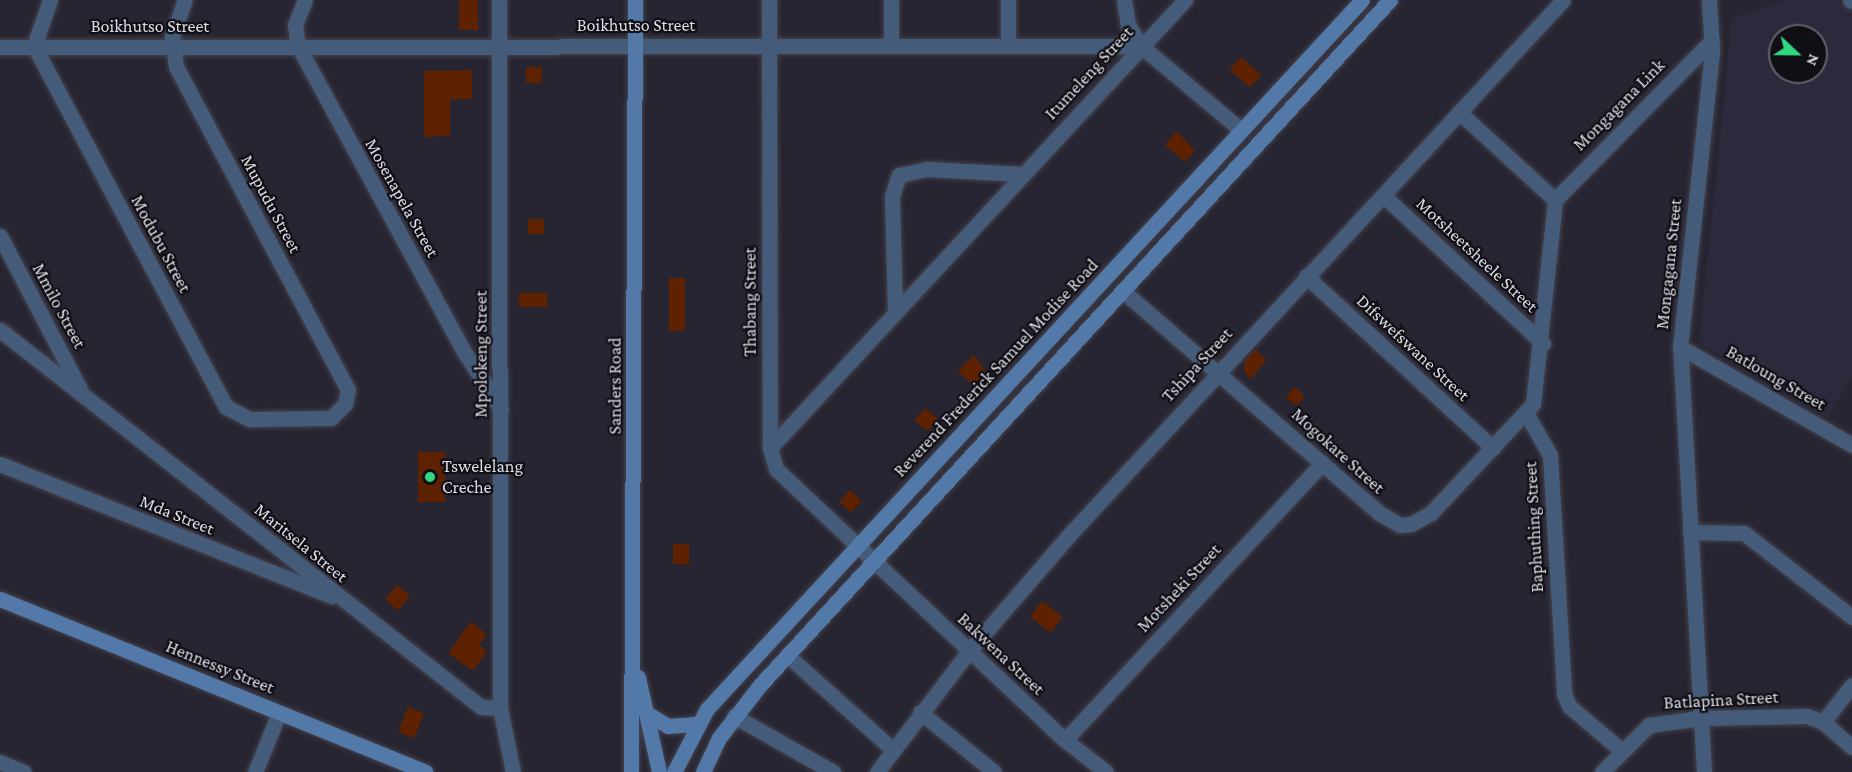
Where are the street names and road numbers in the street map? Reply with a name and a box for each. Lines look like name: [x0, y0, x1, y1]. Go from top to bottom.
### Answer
street label: Boikhutso Street: [577, 14, 695, 36]
street label: Boikhutso Street: [91, 15, 209, 37]
street label: Itumeleng Street: [1040, 22, 1138, 124]
street label: Mongagana Link: [1569, 55, 1669, 155]
street label: Mosenapela Street: [360, 135, 444, 261]
street label: Mupudu Street: [236, 151, 306, 257]
street label: Modubu Street: [126, 192, 196, 296]
street label: Motsheetsheele Street: [1412, 193, 1542, 317]
street label: Mongagana Street: [1651, 198, 1687, 330]
street label: Thabang Street: [739, 247, 761, 357]
street label: Reverend Frederick Samuel Modise Road: [889, 254, 1103, 482]
street label: Mmilo Street: [28, 260, 90, 352]
street label: Mpolokeng Street: [470, 290, 492, 418]
street label: Difswefswane Street: [1352, 290, 1474, 406]
street label: Tshipa Street: [1157, 323, 1237, 407]
street label: Sanders Road: [604, 337, 626, 435]
street label: Batloung Street: [1722, 341, 1830, 415]
street label: Mogokare Street: [1287, 404, 1389, 498]
street label: Baphuthing Street: [1520, 461, 1548, 593]
street label: Mda Street: [137, 490, 217, 540]
street label: Maritsela Street: [250, 499, 352, 587]
street label: Motsheki Street: [1133, 539, 1225, 637]
street label: Bakwena Street: [953, 608, 1049, 700]
street label: Hennessy Street: [163, 635, 277, 699]
street label: Batlapina Street: [1663, 686, 1779, 714]

